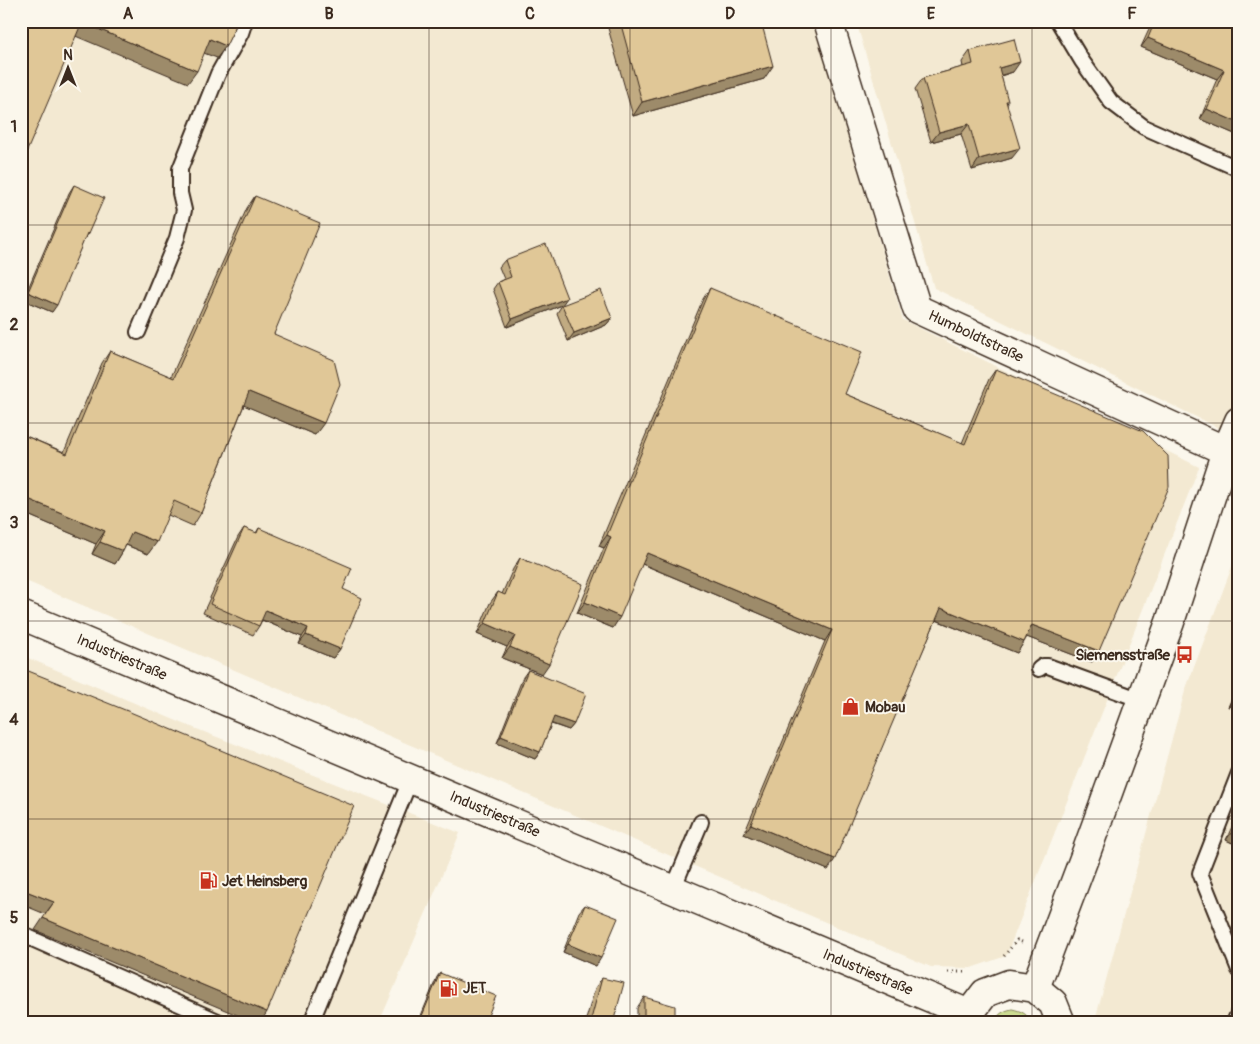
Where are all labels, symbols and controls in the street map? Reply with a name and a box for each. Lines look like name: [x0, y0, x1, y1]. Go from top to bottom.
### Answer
text: A: [123, 4, 134, 24]
text: B: [324, 4, 334, 24]
text: C: [525, 4, 535, 24]
text: D: [725, 4, 735, 24]
text: E: [927, 4, 936, 24]
text: F: [1127, 4, 1137, 24]
north arrow: [42, 42, 92, 92]
text: N: [63, 47, 73, 64]
text: 1: [11, 117, 17, 137]
street label: Humboldtstraße: [925, 306, 1027, 367]
text: 2: [10, 315, 19, 335]
text: 3: [10, 513, 19, 533]
street label: Industriestraße: [74, 630, 170, 685]
bus stop icon: Siemensstraße: [1174, 645, 1194, 665]
place label: Siemensstraße: [1075, 646, 1171, 665]
shop icon: Mobau: [841, 697, 861, 717]
place label: Mobau: [865, 698, 906, 717]
text: 4: [9, 710, 19, 730]
street label: Industriestraße: [447, 787, 543, 842]
fuel station icon: Jet Heinsberg: [198, 871, 218, 891]
place label: Jet Heinsberg: [222, 872, 308, 891]
text: 5: [10, 908, 19, 928]
street label: Industriestraße: [820, 945, 916, 1000]
fuel station icon: JET: [439, 978, 459, 998]
place label: JET: [463, 979, 487, 998]

